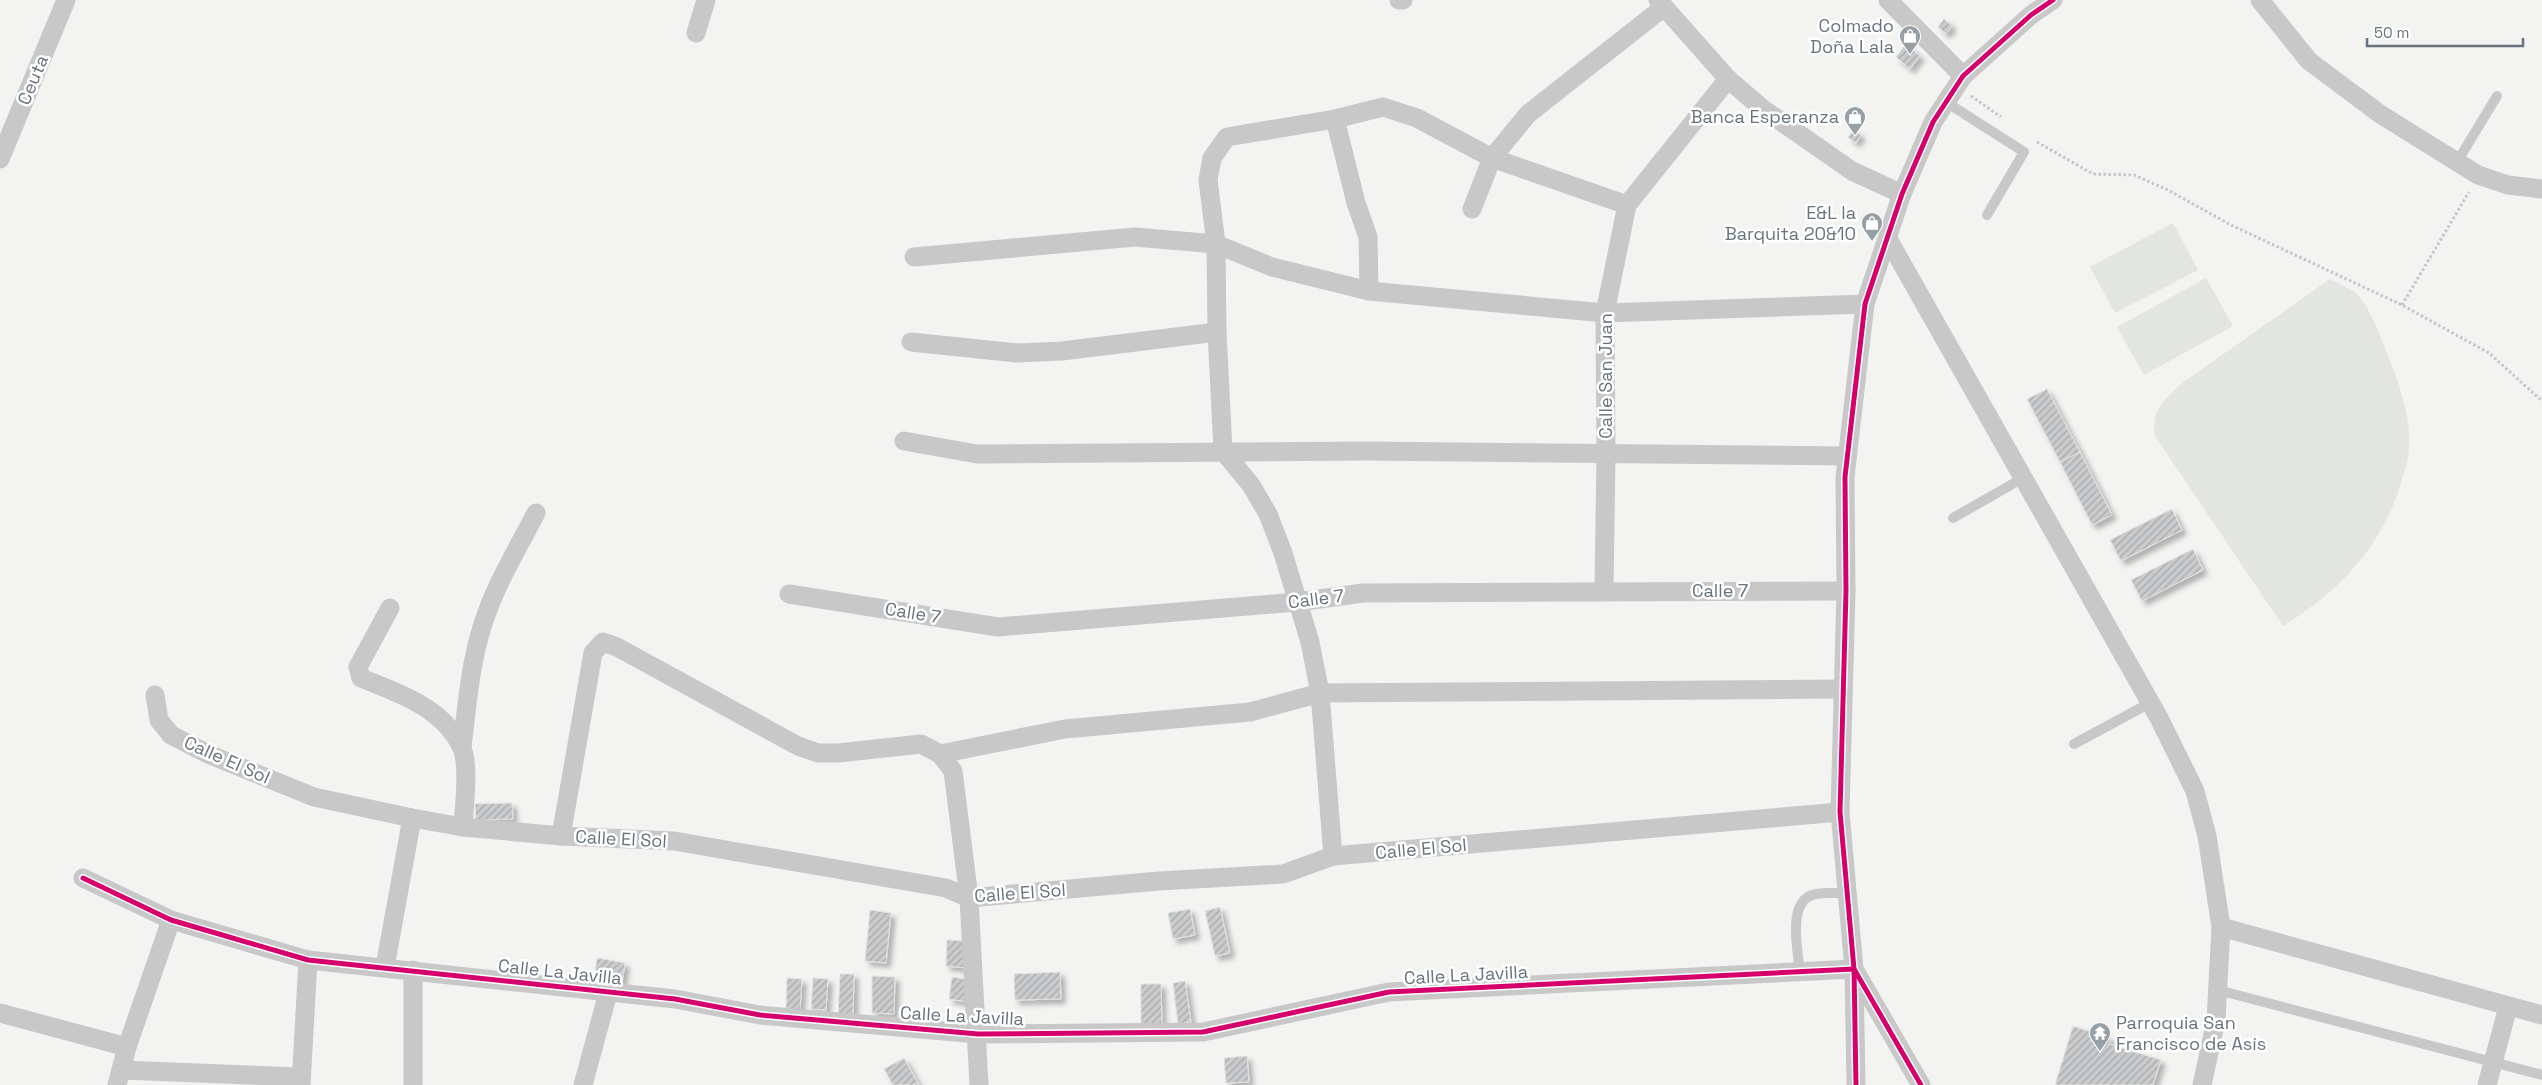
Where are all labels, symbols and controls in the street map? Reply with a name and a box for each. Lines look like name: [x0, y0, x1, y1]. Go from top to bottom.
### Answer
place label: Colmado Doña Lala: [1810, 14, 1894, 58]
scale bar: [2367, 15, 2523, 47]
text: 50 m: [2374, 23, 2409, 42]
shop icon: Colmado Doña Lala: [1898, 24, 1922, 55]
street label: Ceuta: [12, 51, 53, 108]
place label: Banca Esperanza: [1691, 105, 1839, 128]
shop icon: Banca Esperanza: [1843, 105, 1867, 136]
place label: E&L la Barquita 20&10: [1725, 201, 1856, 245]
shop icon: E&L la Barquita 20&10: [1860, 211, 1884, 242]
street label: Calle San Juan: [1594, 313, 1617, 439]
street label: Calle 7: [1692, 579, 1748, 602]
street label: Calle 7: [1287, 584, 1345, 613]
street label: Calle 7: [884, 597, 943, 628]
street label: Calle El Sol: [181, 730, 274, 789]
street label: Calle El Sol: [575, 825, 667, 852]
street label: Calle El Sol: [1374, 833, 1468, 864]
street label: Calle El Sol: [973, 878, 1067, 907]
street label: Calle La Javilla: [497, 954, 623, 989]
street label: Calle La Javilla: [1403, 960, 1529, 989]
street label: Calle La Javilla: [899, 1001, 1025, 1030]
place label: Parroquia San Francisco de Asís: [2116, 1011, 2266, 1055]
temple icon: Parroquia San Francisco de Asís: [2088, 1021, 2112, 1052]

